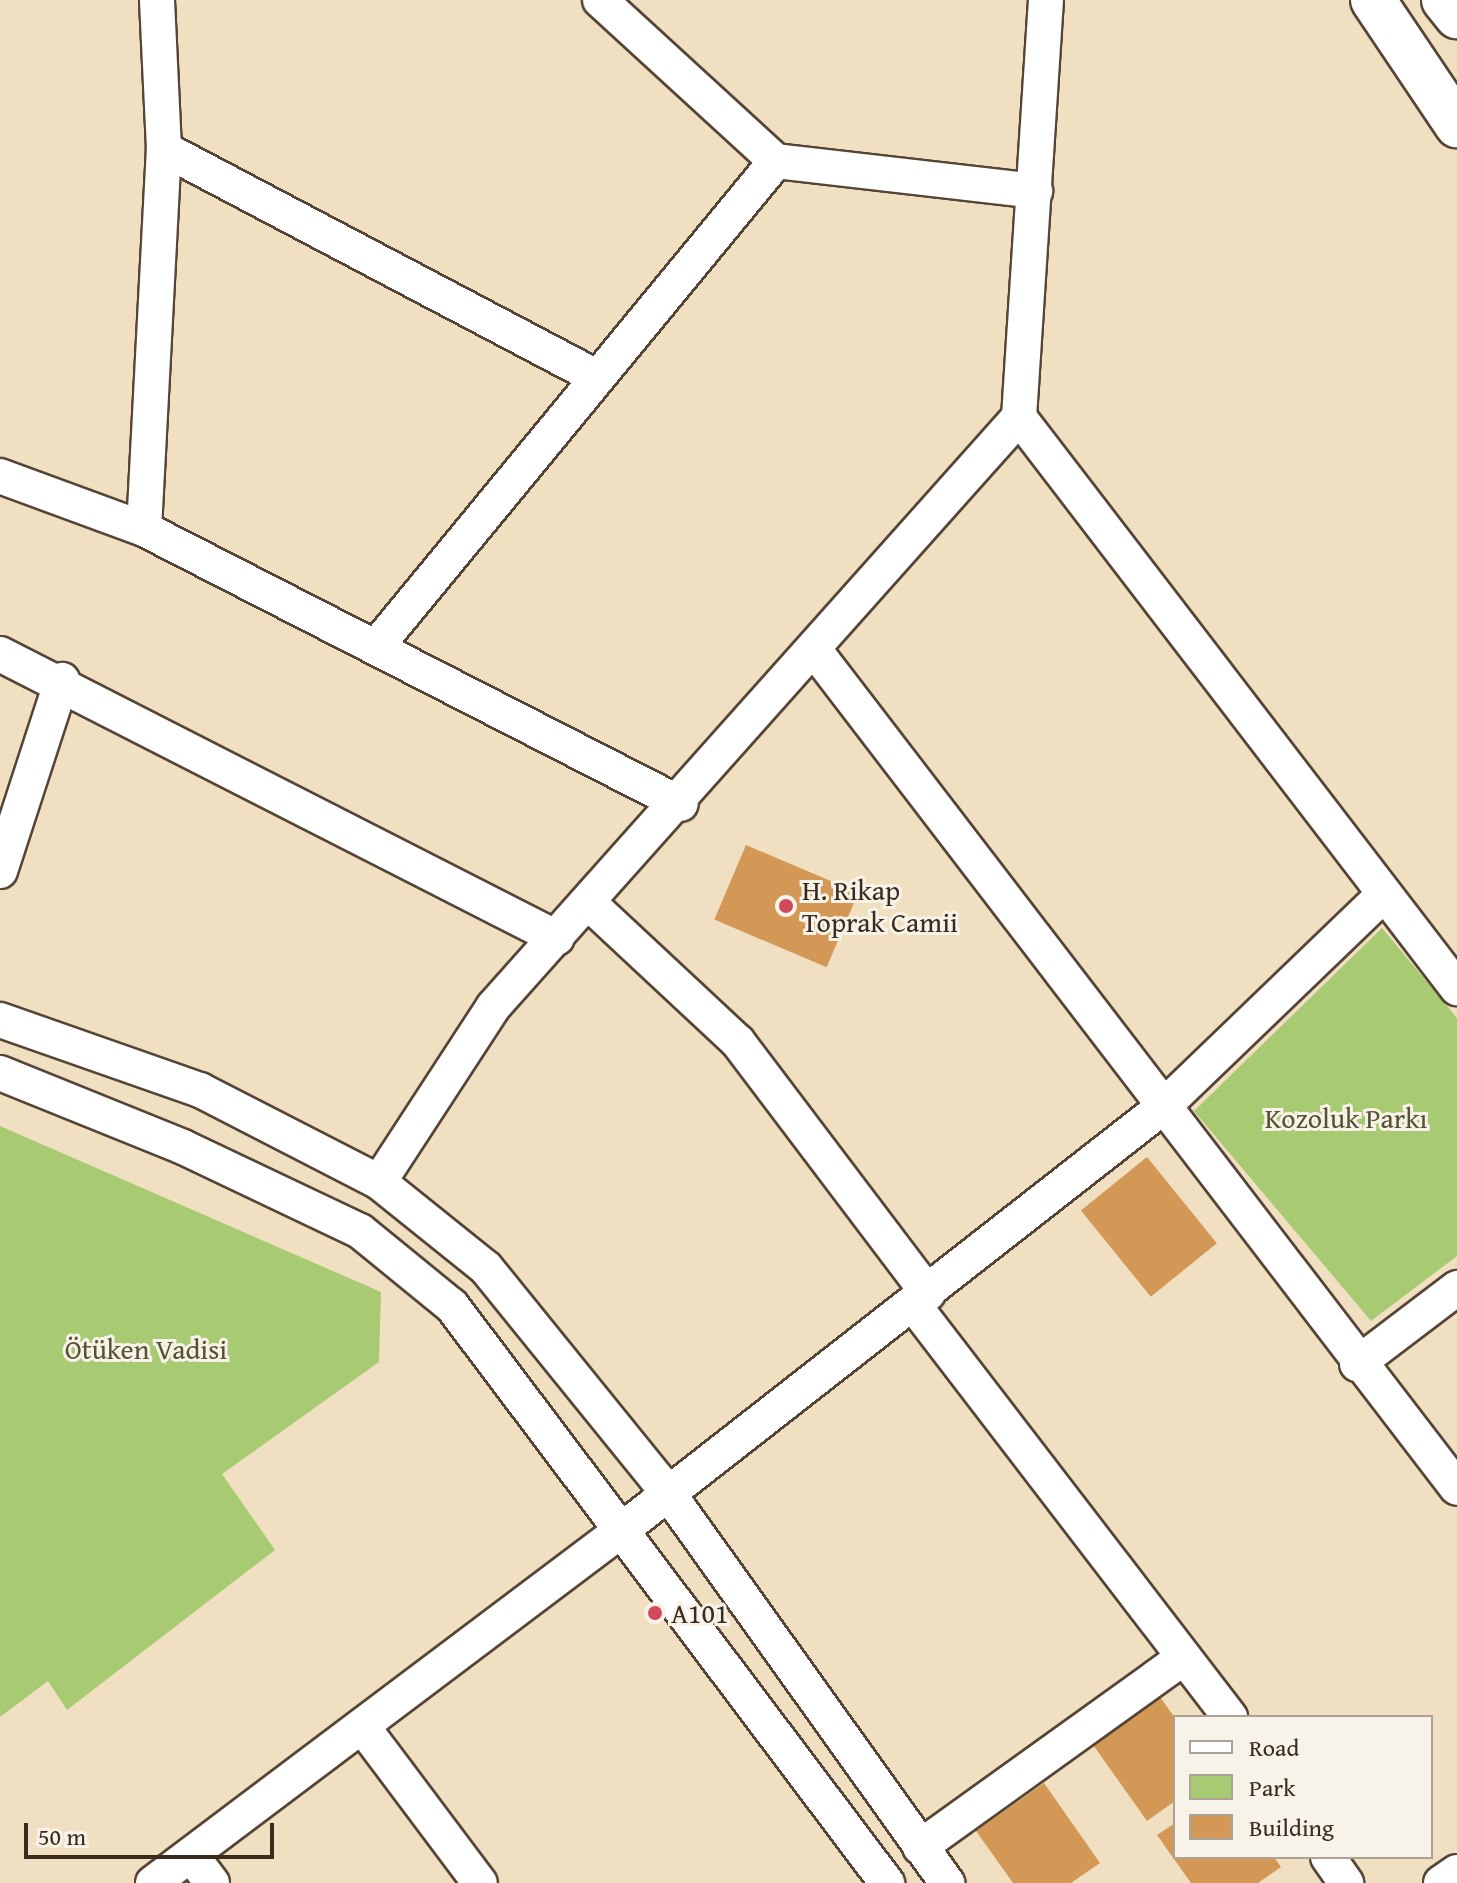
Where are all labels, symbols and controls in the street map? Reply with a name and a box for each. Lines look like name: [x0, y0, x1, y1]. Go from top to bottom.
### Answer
place label: H. Rikap Toprak Camii: [802, 873, 958, 939]
marker: H. Rikap Toprak Camii: [777, 897, 795, 915]
park label: Kozoluk Parkı: [1265, 1101, 1427, 1135]
park label: Ötüken Vadisi: [65, 1332, 227, 1366]
place label: A101: [671, 1596, 728, 1630]
marker: A101: [646, 1604, 664, 1622]
legend: [1173, 1715, 1433, 1859]
text: Road: [1249, 1730, 1299, 1765]
text: Park: [1249, 1770, 1295, 1805]
scale bar: [28, 1807, 278, 1857]
text: Building: [1249, 1810, 1334, 1845]
text: 50 m: [38, 1819, 86, 1854]

